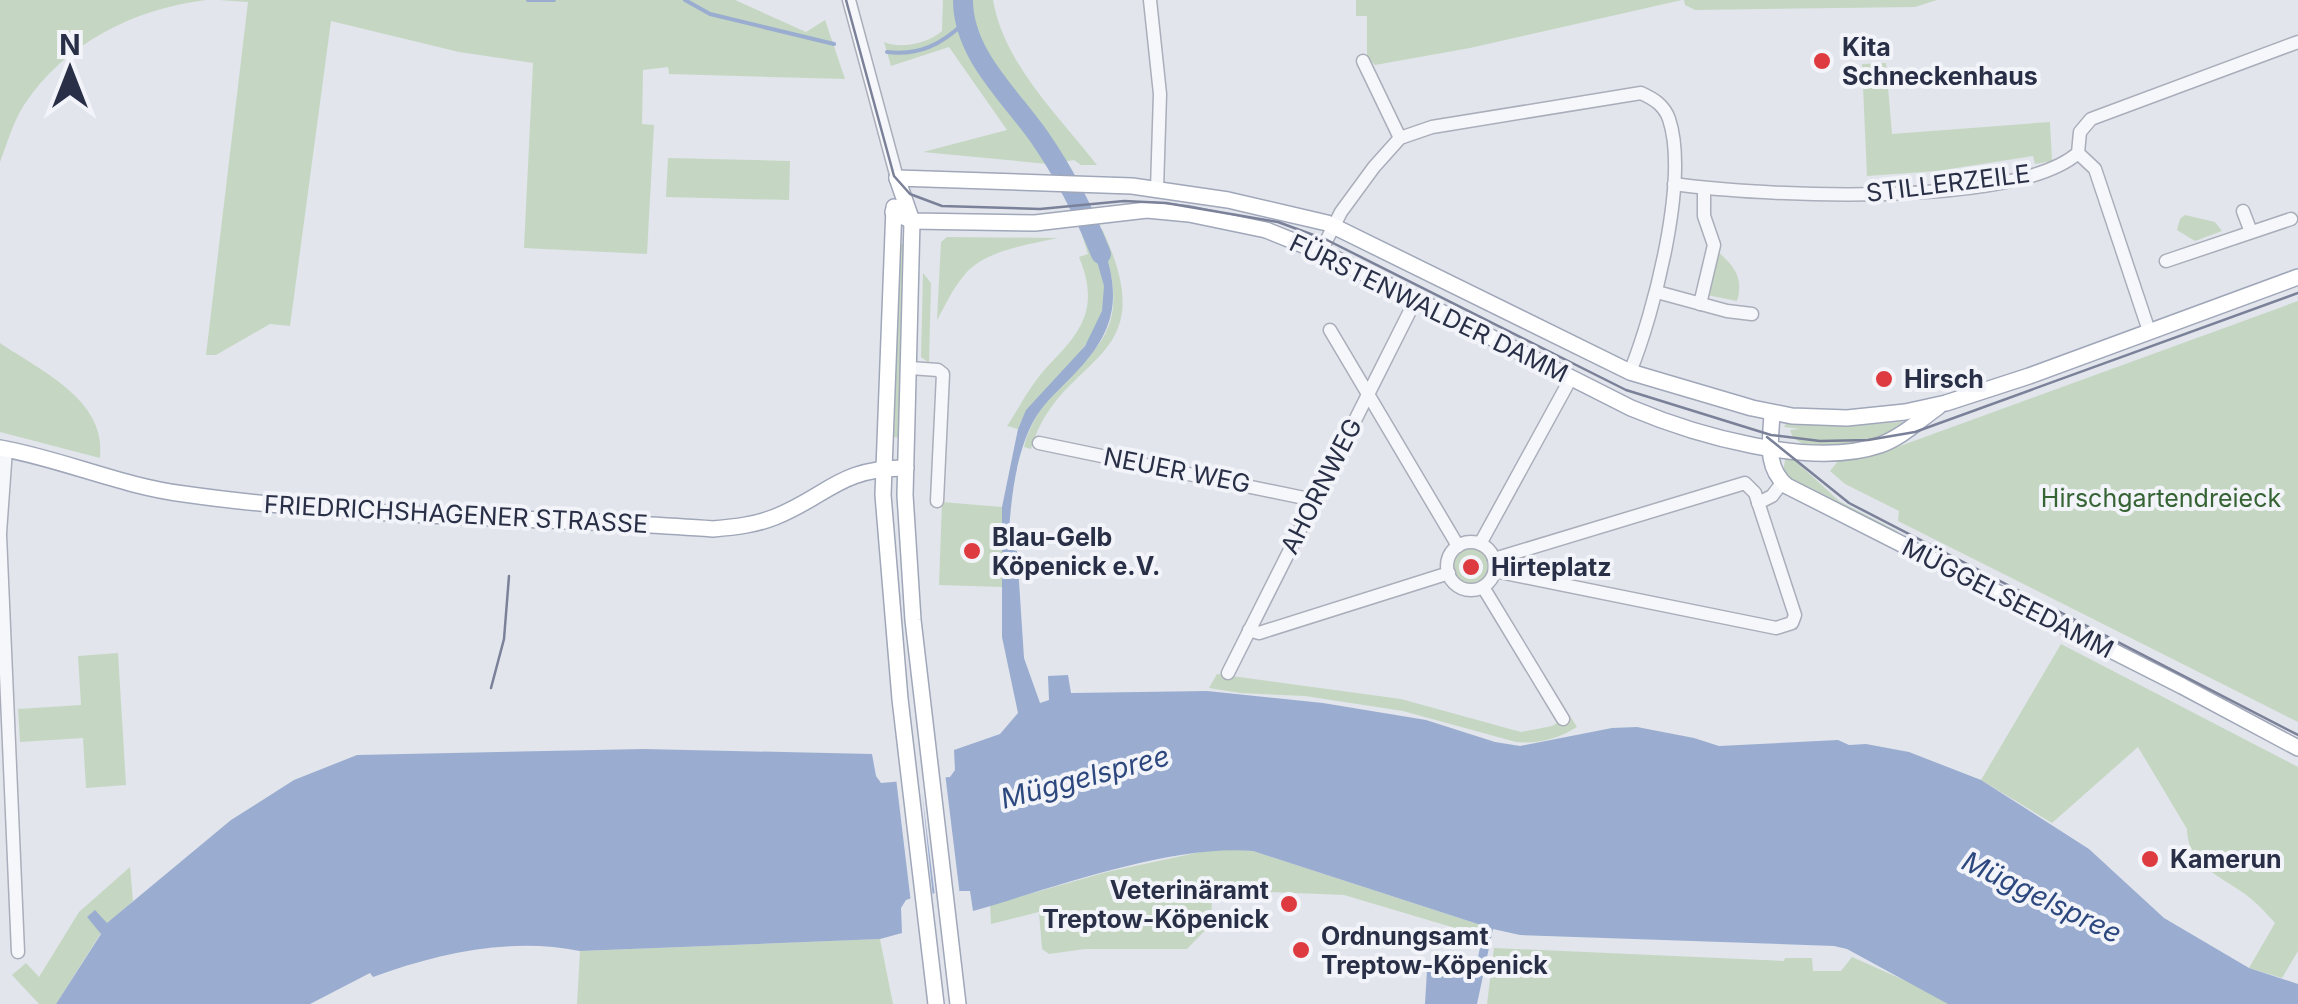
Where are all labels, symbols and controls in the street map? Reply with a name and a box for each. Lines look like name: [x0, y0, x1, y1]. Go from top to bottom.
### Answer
north arrow: [20, 20, 120, 120]
text: N: [59, 28, 81, 62]
place label: Kita Schneckenhaus: [1842, 32, 2038, 91]
marker: Kita Schneckenhaus: [1811, 50, 1833, 72]
street label: STILLERZEILE: [1864, 158, 2032, 208]
street label: FÜRSTENWALDER DAMM: [1285, 227, 1573, 389]
place label: Hirsch: [1904, 364, 1984, 394]
marker: Hirsch: [1873, 368, 1895, 390]
street label: AHORNWEG: [1274, 413, 1368, 559]
street label: NEUER WEG: [1101, 441, 1253, 499]
park label: Hirschgartendreieck: [2041, 483, 2281, 513]
street label: FRIEDRICHSHAGENER STRASSE: [263, 489, 649, 539]
place label: Blau-Gelb Köpenick e.V.: [992, 522, 1160, 581]
street label: MÜGGELSEEDAMM: [1897, 532, 2119, 664]
marker: Blau-Gelb Köpenick e.V.: [961, 540, 983, 562]
place label: Hirteplatz: [1491, 552, 1611, 582]
marker: Hirteplatz: [1460, 556, 1482, 578]
water label: Müggelspree: [997, 738, 1173, 816]
water label: Müggelspree: [1957, 844, 2127, 950]
place label: Kamerun: [2170, 844, 2282, 874]
marker: Kamerun: [2139, 848, 2161, 870]
place label: Veterinäramt Treptow-Köpenick: [1042, 875, 1269, 934]
marker: Veterinäramt Treptow-Köpenick: [1278, 893, 1300, 915]
place label: Ordnungsamt Treptow-Köpenick: [1321, 921, 1548, 980]
marker: Ordnungsamt Treptow-Köpenick: [1290, 939, 1312, 961]

